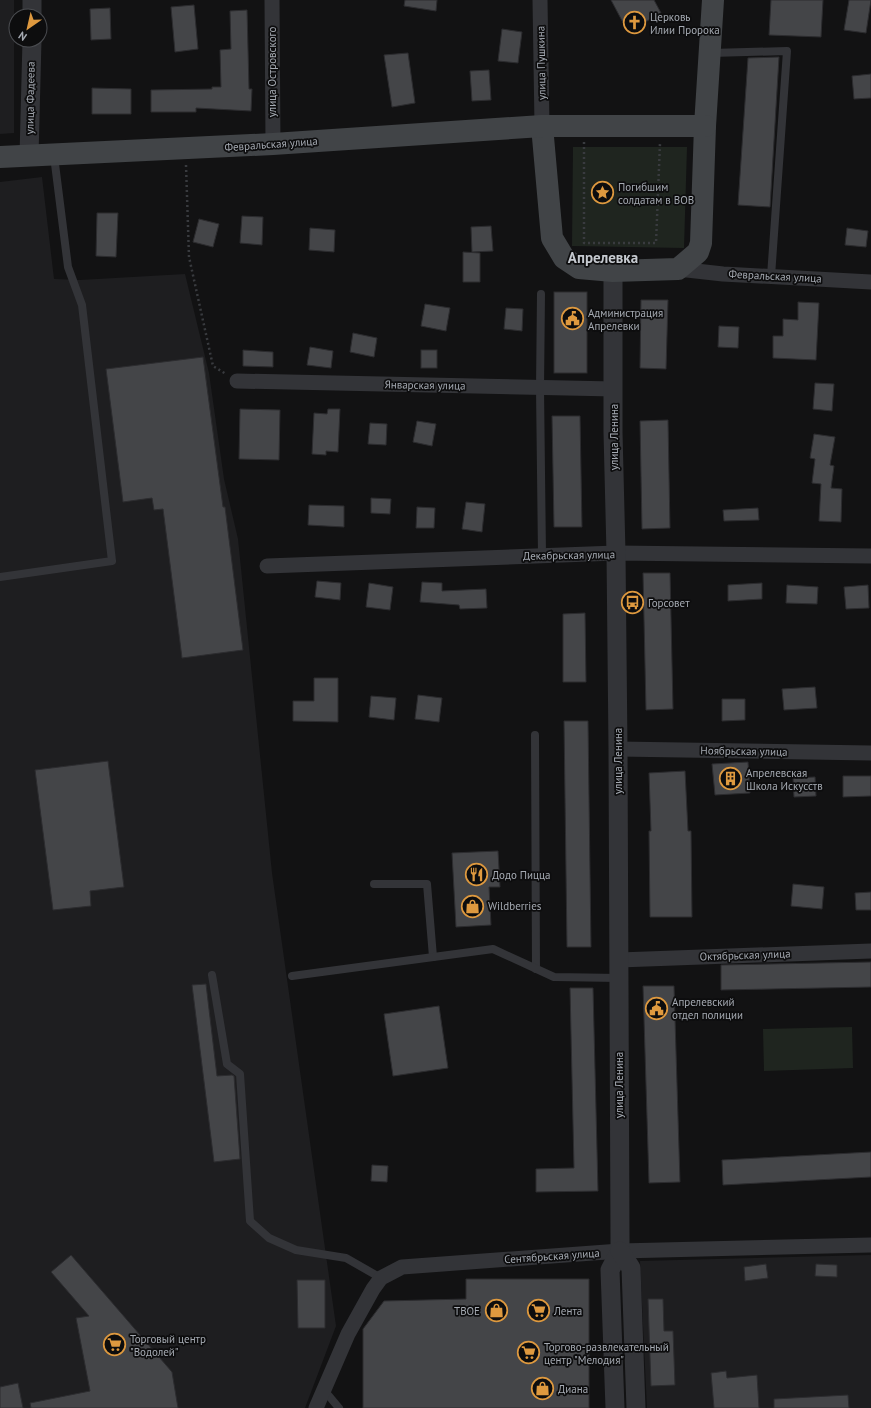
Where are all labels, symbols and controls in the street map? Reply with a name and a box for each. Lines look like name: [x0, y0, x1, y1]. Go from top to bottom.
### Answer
north arrow: [8, 8, 48, 48]
church icon: Церковь Илии Пророка: [621, 10, 647, 36]
place label: Церковь Илии Пророка: [650, 10, 720, 37]
street label: улица Пушкина: [533, 26, 549, 100]
street label: улица Островского: [265, 27, 279, 117]
text: N: [15, 28, 29, 44]
street label: улица Фадеева: [22, 61, 38, 135]
street label: Февральская улица: [224, 134, 318, 154]
place icon: Погибшим солдатам в ВОВ: [589, 180, 615, 206]
place label: Погибшим солдатам в ВОВ: [618, 180, 694, 207]
district label: Апрелевка: [568, 248, 638, 267]
street label: Февральская улица: [728, 267, 822, 285]
public building icon: Администрация Апрелевки: [560, 306, 586, 332]
place label: Администрация Апрелевки: [588, 306, 663, 333]
street label: Январская улица: [384, 377, 466, 393]
street label: улица Ленина: [607, 404, 621, 470]
street label: Декабрьская улица: [523, 547, 615, 563]
bus stop icon: Горсовет: [619, 590, 645, 616]
place label: Горсовет: [648, 596, 690, 610]
street label: улица Ленина: [611, 728, 625, 794]
street label: Ноябрьская улица: [700, 743, 788, 759]
building icon: Апрелевская Школа Искусств: [718, 766, 744, 792]
place label: Апрелевская Школа Искусств: [746, 766, 823, 793]
restaurant icon: Додо Пицца: [463, 862, 489, 888]
place label: Додо Пицца: [492, 868, 551, 882]
shop icon: Wildberries: [460, 893, 486, 919]
place label: Wildberries: [488, 899, 542, 913]
street label: Октябрьская улица: [699, 946, 791, 964]
public building icon: Апрелевский отдел полиции: [644, 995, 670, 1021]
place label: Апрелевский отдел полиции: [672, 995, 743, 1022]
street label: улица Ленина: [612, 1052, 626, 1118]
street label: Сентябрьская улица: [504, 1246, 600, 1266]
shop icon: ТВОЕ: [483, 1298, 509, 1324]
supermarket icon: Лента: [525, 1298, 551, 1324]
place label: ТВОЕ: [454, 1304, 480, 1318]
place label: Лента: [553, 1304, 582, 1318]
supermarket icon: Торговый центр "Водолей": [102, 1332, 128, 1358]
place label: Торговый центр "Водолей": [130, 1332, 206, 1359]
supermarket icon: Торгово-развлекательный центр "Мелодия": [515, 1340, 541, 1366]
place label: Торгово-развлекательный центр "Мелодия": [544, 1340, 669, 1367]
shop icon: Диана: [529, 1376, 555, 1402]
place label: Диана: [558, 1382, 588, 1396]

